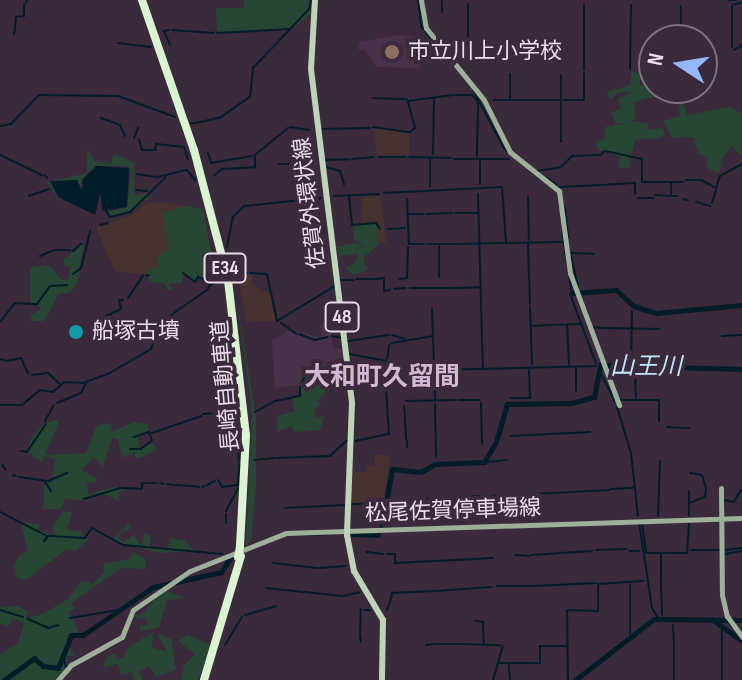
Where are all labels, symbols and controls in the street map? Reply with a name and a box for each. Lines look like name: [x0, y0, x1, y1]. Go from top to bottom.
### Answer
north arrow: [638, 24, 718, 104]
place label: 市立川上小学校: [408, 39, 562, 65]
marker: 市立川上小学校: [383, 43, 401, 61]
text: N: [642, 51, 670, 68]
street label: 佐賀外環状線: [289, 136, 331, 270]
road number: E34: [203, 252, 247, 284]
road number: 48: [324, 301, 360, 333]
place label: 船塚古墳: [92, 319, 180, 345]
street label: 長崎自動車道: [207, 319, 245, 453]
marker: 船塚古墳: [67, 323, 85, 341]
water label: 山王川: [610, 353, 682, 381]
district label: 大和町久留間: [304, 362, 460, 394]
street label: 松尾佐賀停車場線: [365, 495, 541, 527]

